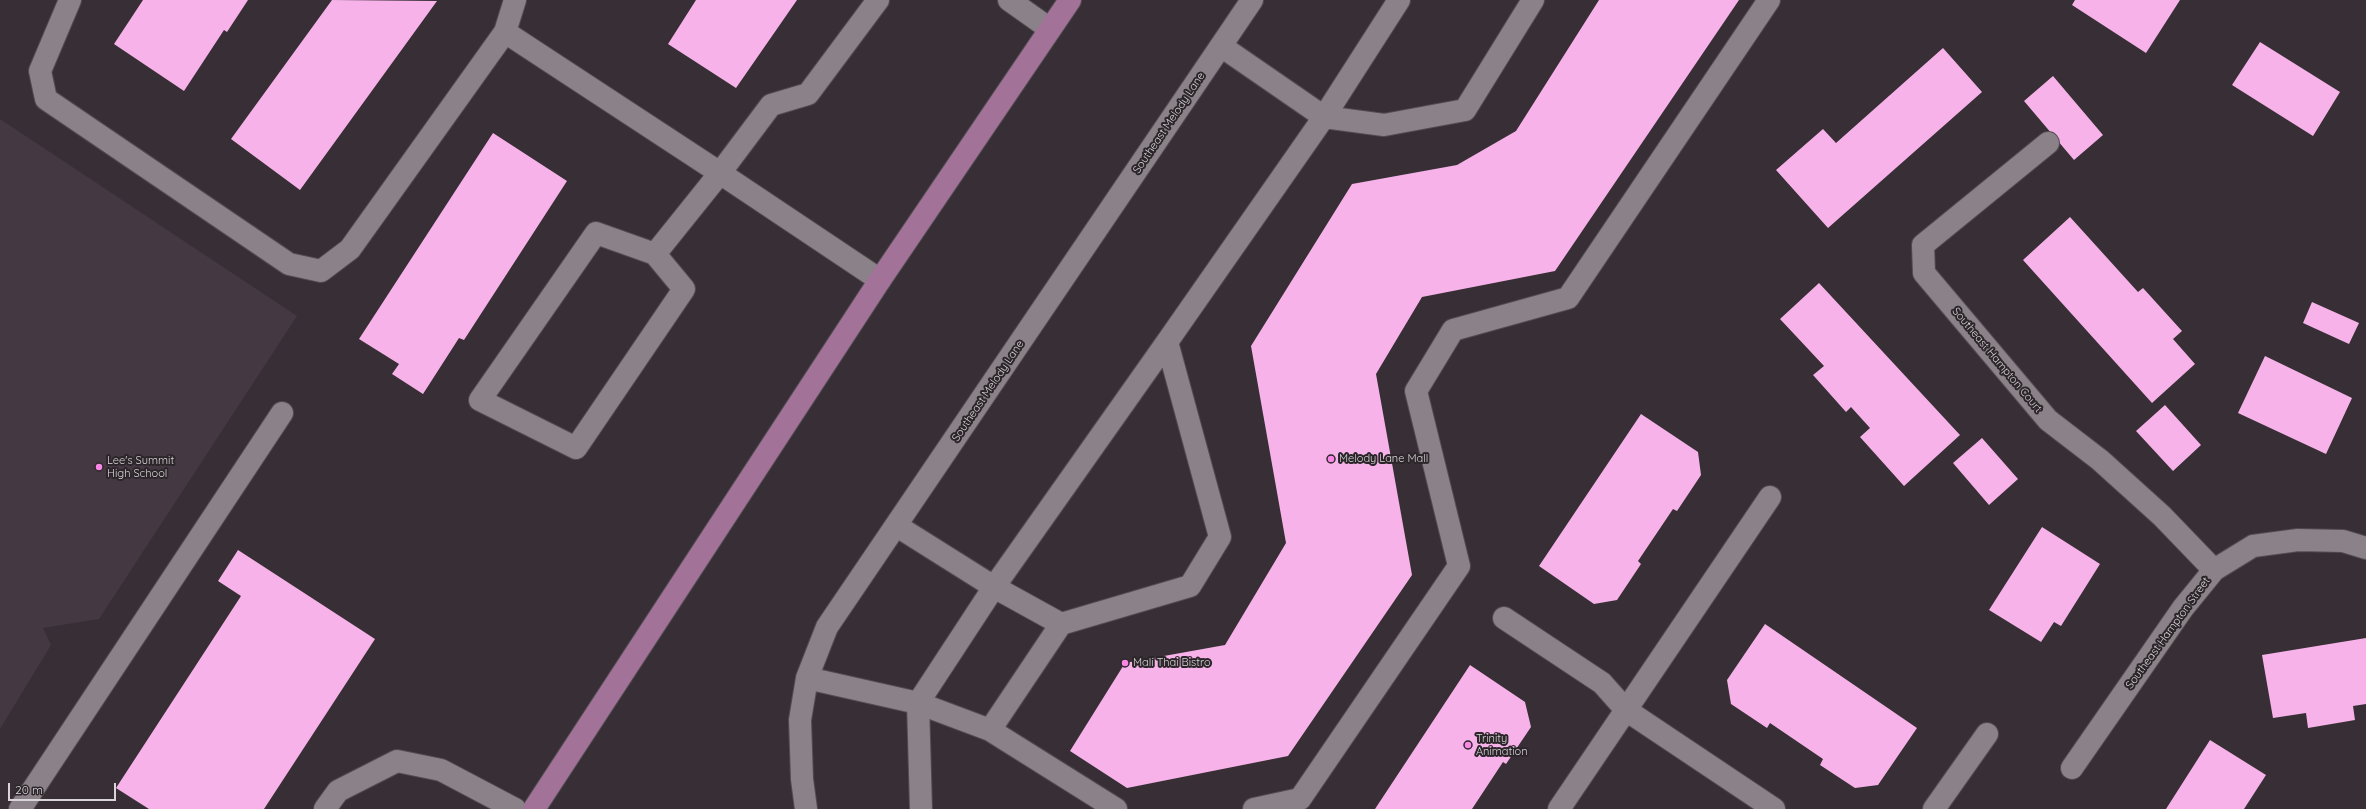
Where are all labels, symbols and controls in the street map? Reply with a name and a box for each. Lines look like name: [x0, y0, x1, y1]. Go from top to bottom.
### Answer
street label: Southeast Melody Lane: [1130, 70, 1208, 176]
street label: Southeast Hampton Court: [1949, 305, 2045, 415]
street label: Southeast Melody Lane: [949, 338, 1027, 444]
place label: Melody Lane Mall: [1339, 452, 1428, 466]
place label: Lee's Summit High School: [107, 454, 174, 480]
marker: Melody Lane Mall: [1326, 454, 1336, 464]
marker: Lee's Summit High School: [94, 462, 104, 472]
street label: Southeast Hampton Street: [2123, 575, 2213, 691]
place label: Mali Thai Bistro: [1133, 656, 1211, 670]
marker: Mali Thai Bistro: [1120, 658, 1130, 668]
place label: Trinity Animation: [1476, 732, 1528, 758]
marker: Trinity Animation: [1463, 740, 1473, 750]
scale bar: [10, 775, 118, 801]
text: 20 m: [15, 782, 43, 797]

